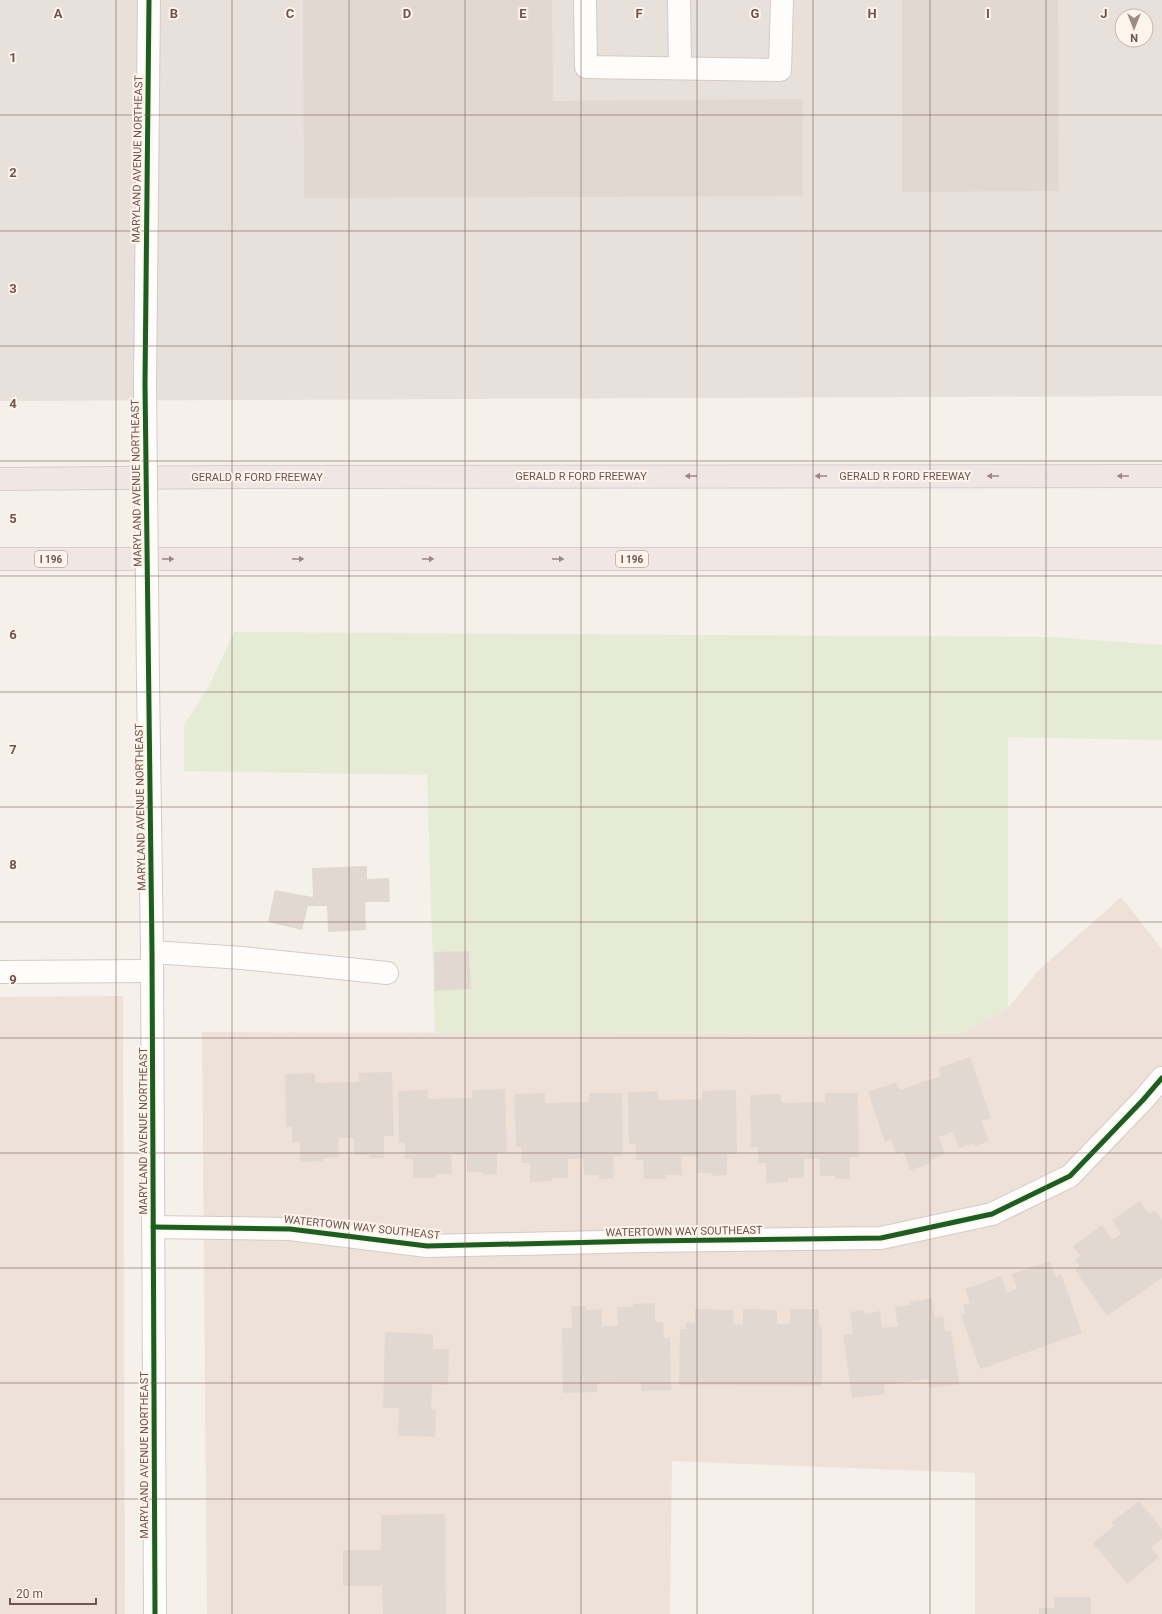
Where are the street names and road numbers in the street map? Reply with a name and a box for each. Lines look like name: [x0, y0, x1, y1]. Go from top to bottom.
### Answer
street label: MARYLAND AVENUE NORTHEAST: [130, 75, 145, 243]
street label: MARYLAND AVENUE NORTHEAST: [129, 399, 144, 567]
street label: GERALD R FORD FREEWAY: [515, 470, 647, 483]
street label: GERALD R FORD FREEWAY: [839, 470, 971, 483]
street label: GERALD R FORD FREEWAY: [191, 471, 323, 484]
road number: I 196: [35, 551, 67, 567]
road number: I 196: [616, 551, 648, 567]
street label: MARYLAND AVENUE NORTHEAST: [133, 723, 148, 891]
street label: MARYLAND AVENUE NORTHEAST: [137, 1047, 150, 1215]
street label: WATERTOWN WAY SOUTHEAST: [283, 1213, 441, 1242]
street label: WATERTOWN WAY SOUTHEAST: [605, 1224, 763, 1239]
street label: MARYLAND AVENUE NORTHEAST: [138, 1371, 151, 1539]

